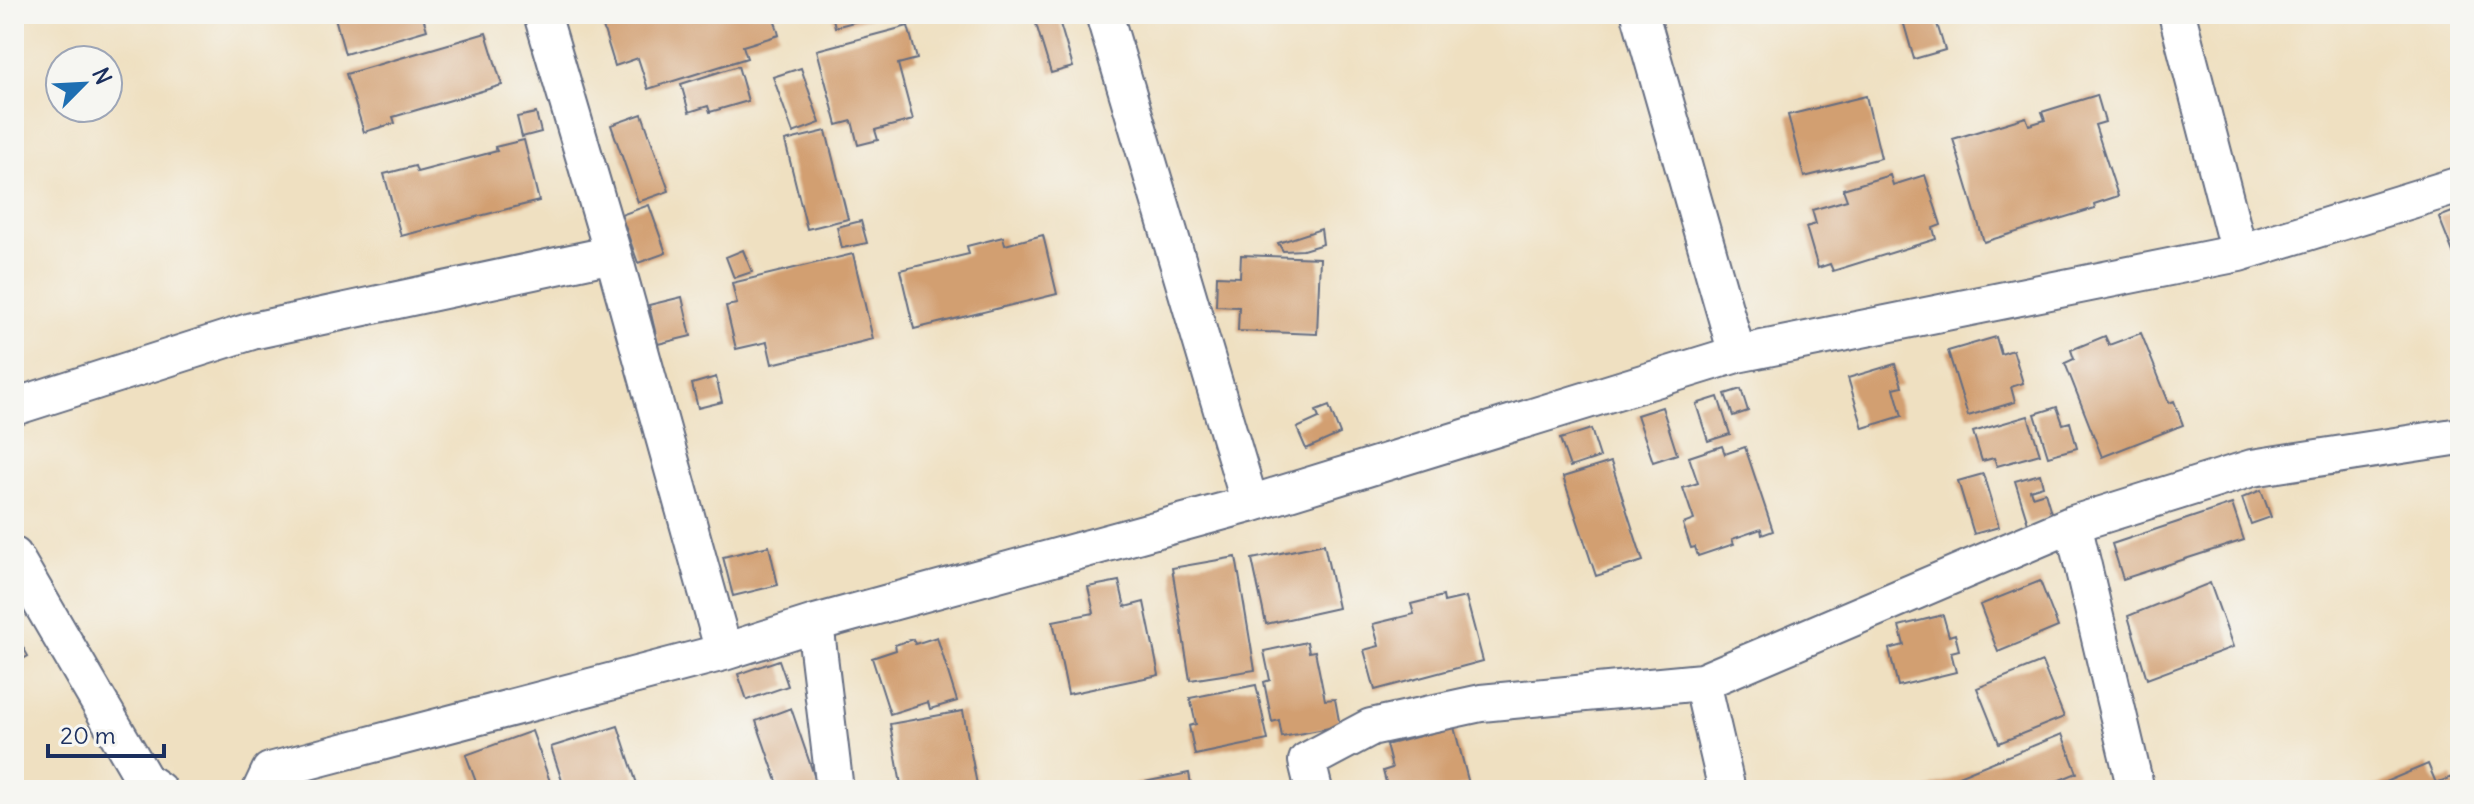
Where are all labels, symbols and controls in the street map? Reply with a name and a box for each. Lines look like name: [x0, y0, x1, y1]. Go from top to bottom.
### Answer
north arrow: [44, 44, 124, 124]
text: N: [86, 63, 118, 89]
scale bar: [48, 708, 164, 758]
text: 20 m: [60, 720, 116, 750]

